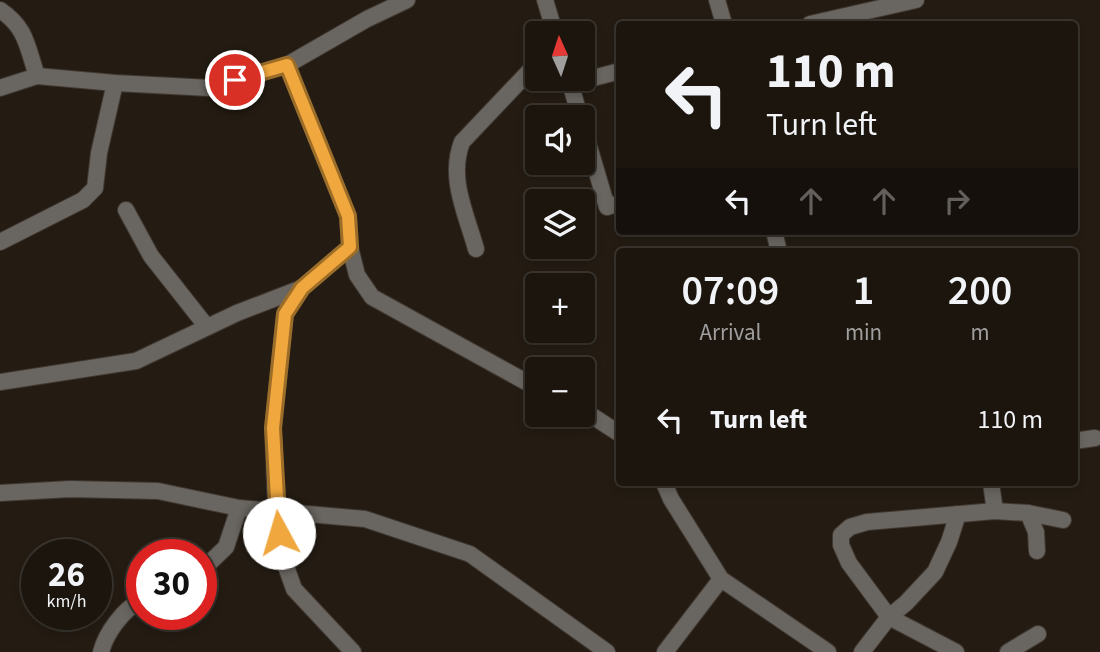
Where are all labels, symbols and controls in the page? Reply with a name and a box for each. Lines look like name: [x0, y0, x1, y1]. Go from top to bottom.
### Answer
north arrow: [525, 21, 595, 91]
map controls: [525, 21, 595, 427]
text: 110 m: [766, 37, 895, 107]
icon: left: [651, 49, 742, 140]
pin: [205, 50, 265, 110]
icon: arrive: [216, 61, 254, 99]
text: Turn left: [766, 102, 877, 148]
button: sound: [525, 105, 595, 175]
icon: left: [719, 182, 757, 220]
icon: ahead: [792, 182, 830, 220]
icon: ahead: [865, 182, 903, 220]
icon: right: [938, 182, 976, 220]
button: layers: [525, 189, 595, 259]
text: 07:09: [682, 261, 779, 321]
text: 1: [853, 261, 874, 321]
text: 200: [948, 261, 1012, 321]
button: +: [525, 273, 595, 343]
text: Arrival: [700, 316, 761, 349]
text: min: [845, 316, 882, 349]
text: m: [971, 316, 990, 349]
button: −: [525, 357, 595, 427]
icon: left: [651, 401, 689, 439]
text: Turn left: [710, 401, 807, 438]
text: 110 m: [977, 401, 1043, 438]
position arrow: [242, 496, 316, 570]
speed limit sign: 30: [126, 539, 217, 630]
text: 26: [48, 550, 85, 600]
text: km/h: [47, 589, 86, 614]

